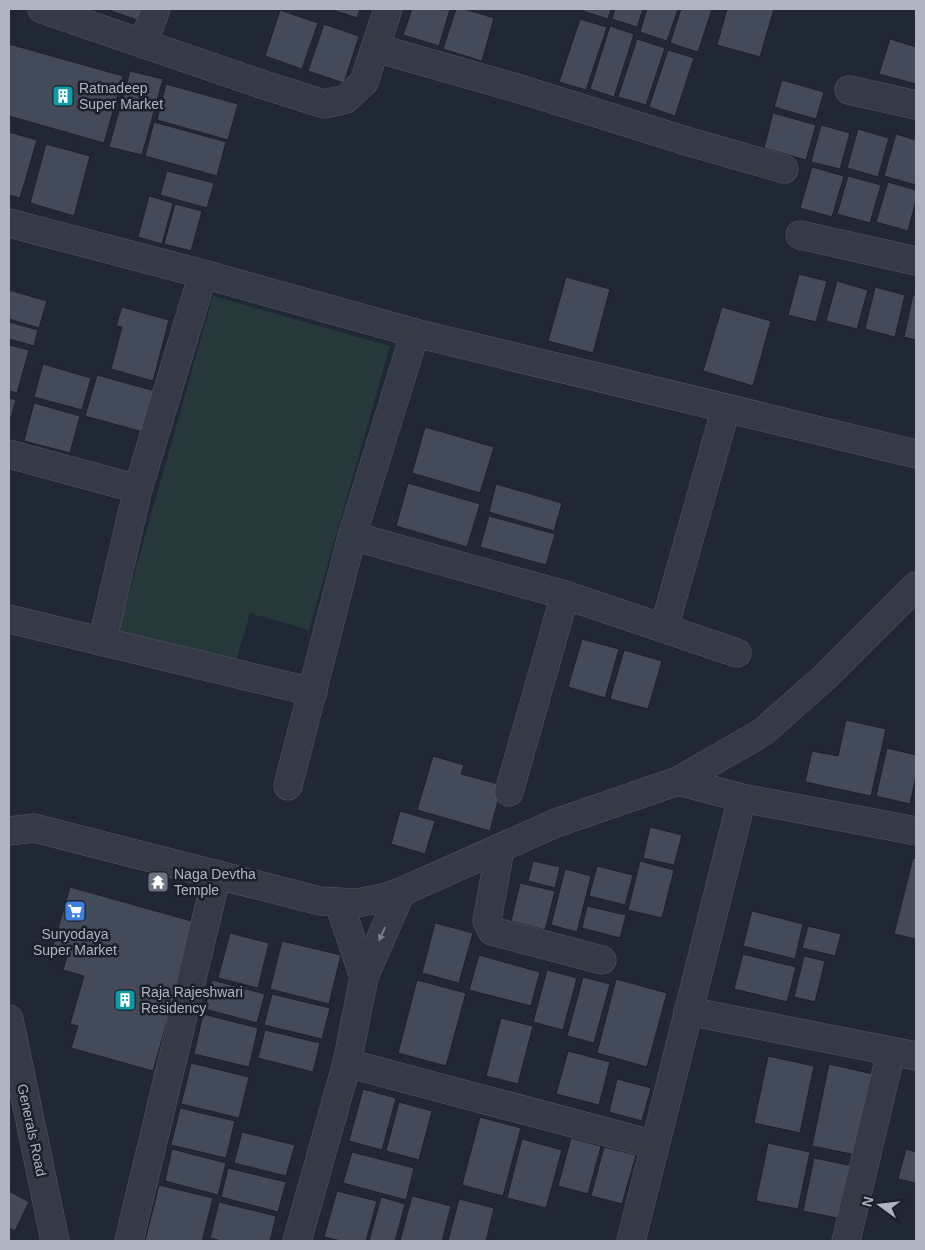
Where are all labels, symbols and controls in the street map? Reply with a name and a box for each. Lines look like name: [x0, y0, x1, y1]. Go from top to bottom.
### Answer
place label: Ratnadeep Super Market: [79, 80, 163, 112]
building icon: Ratnadeep Super Market: [51, 84, 75, 108]
place label: Naga Devtha Temple: [174, 866, 256, 898]
temple icon: Naga Devtha Temple: [146, 870, 170, 894]
supermarket icon: Suryodaya Super Market: [63, 899, 87, 923]
place label: Suryodaya Super Market: [33, 926, 117, 958]
one-way arrow: [378, 927, 386, 941]
place label: Raja Rajeshwari Residency: [141, 984, 243, 1016]
building icon: Raja Rajeshwari Residency: [113, 988, 137, 1012]
street label: Generals Road: [14, 1082, 50, 1178]
north arrow: [855, 1180, 905, 1230]
text: N: [858, 1195, 876, 1209]

